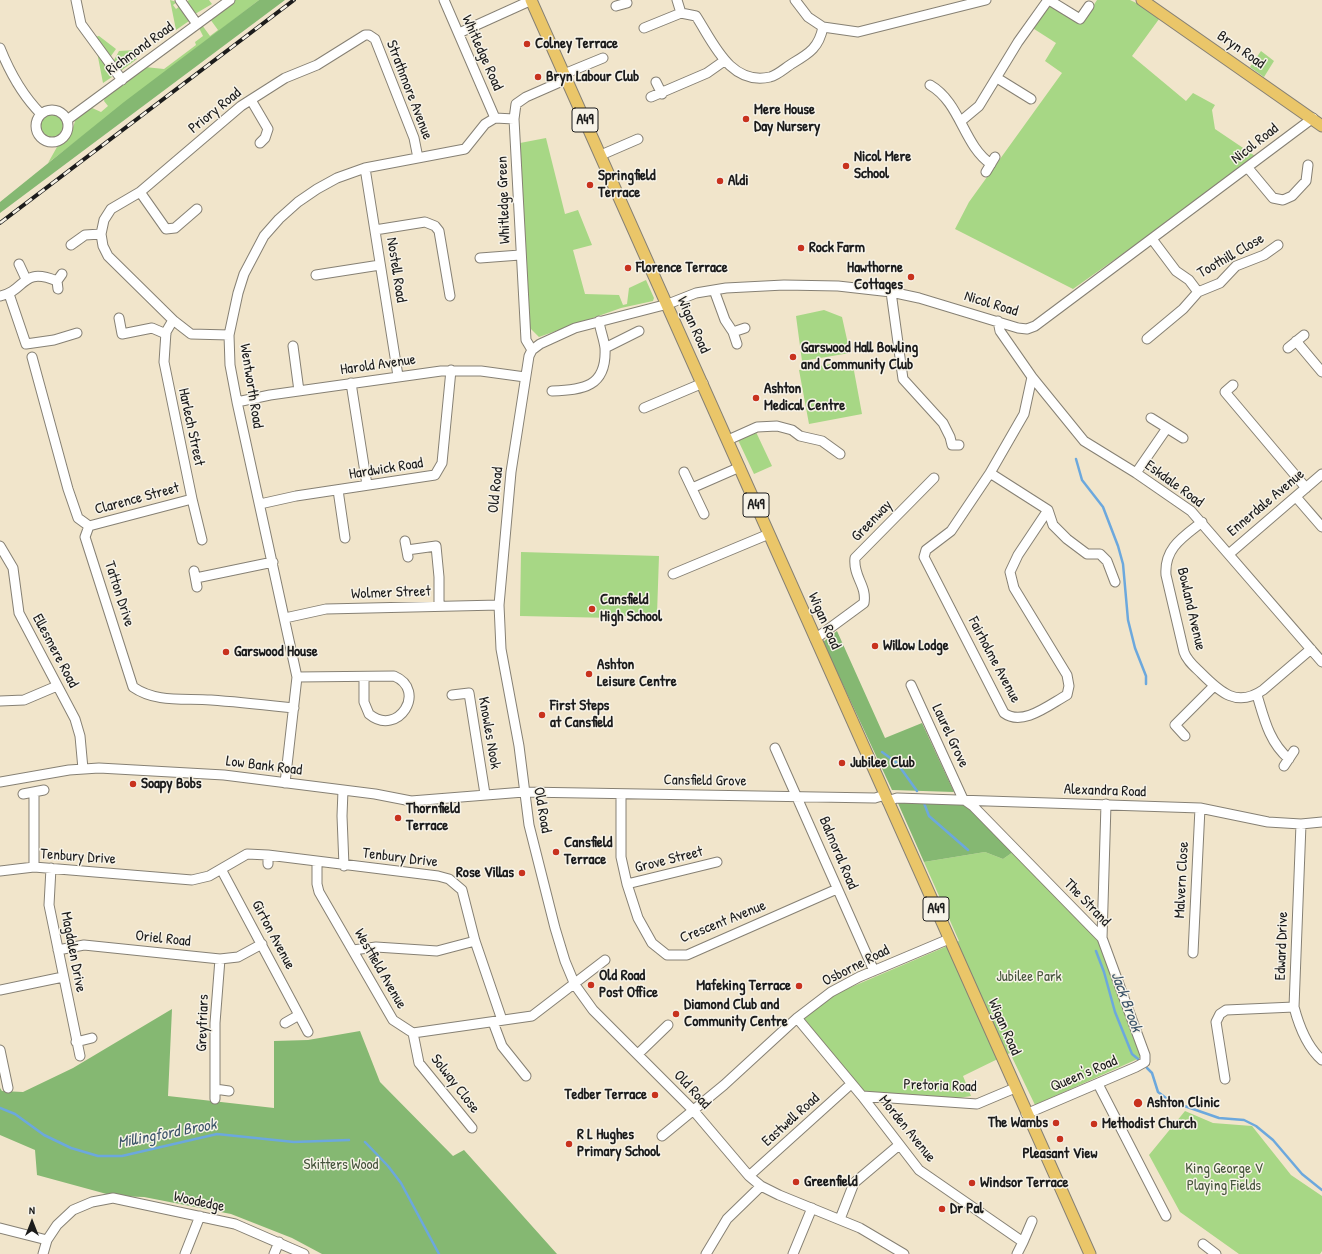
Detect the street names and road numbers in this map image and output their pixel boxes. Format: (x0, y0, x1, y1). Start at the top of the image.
street label: Whitledge Road (457, 13, 507, 93)
street label: Richmond Road (103, 18, 177, 80)
street label: Bryn Road (1213, 27, 1269, 73)
street label: Strathmore Avenue (382, 38, 436, 142)
street label: Priory Road (185, 84, 245, 138)
road number: A49 (572, 108, 598, 132)
street label: Nicol Road (1228, 120, 1282, 168)
street label: Whitledge Green (493, 156, 515, 244)
street label: Toothill Close (1195, 230, 1267, 282)
street label: Nostell Road (382, 236, 410, 304)
street label: Nicol Road (962, 287, 1020, 321)
street label: Wigan Road (673, 294, 713, 356)
street label: Wentworth Road (235, 342, 267, 430)
street label: Harold Avenue (339, 351, 417, 379)
street label: Harlech Street (174, 386, 208, 468)
street label: Hardwick Road (348, 454, 424, 484)
street label: Eskdale Road (1141, 457, 1207, 511)
street label: Old Road (485, 466, 507, 514)
street label: Ennerdale Avenue (1224, 466, 1308, 540)
street label: Clarence Street (93, 479, 181, 519)
road number: A49 (743, 493, 769, 517)
street label: Greenway (848, 496, 896, 546)
street label: Tatton Drive (100, 559, 138, 629)
street label: Bowland Avenue (1173, 566, 1209, 652)
street label: Wolmer Street (351, 583, 431, 603)
street label: Wigan Road (804, 590, 844, 652)
street label: Ellesmere Road (28, 611, 82, 691)
street label: Fairholme Avenue (964, 614, 1024, 706)
street label: Knowles Nook (474, 695, 504, 771)
street label: Laurel Grove (928, 702, 972, 770)
street label: Low Bank Road (225, 752, 303, 780)
street label: Cansfield Grove (663, 771, 747, 791)
street label: Alexandra Road (1064, 781, 1146, 801)
street label: Old Road (529, 786, 555, 834)
street label: Balmoral Road (815, 814, 861, 892)
street label: Malvern Close (1171, 841, 1193, 919)
street label: Grove Street (633, 843, 705, 877)
street label: Tenbury Drive (361, 844, 439, 872)
street label: Tenbury Drive (40, 845, 116, 869)
street label: The Strand (1060, 876, 1114, 930)
street label: Girton Avenue (247, 897, 299, 973)
street label: Crescent Avenue (677, 897, 769, 947)
road number: A49 (923, 897, 949, 921)
street label: Magdalen Drive (56, 910, 90, 994)
street label: Edward Drive (1272, 911, 1292, 981)
street label: Westfield Avenue (350, 926, 410, 1012)
street label: Oriel Road (134, 927, 192, 951)
street label: Osborne Road (819, 941, 893, 991)
street label: Greyfriars (193, 994, 213, 1052)
street label: Wigan Road (984, 996, 1024, 1058)
street label: Solway Close (427, 1051, 483, 1117)
street label: Queen's Road (1048, 1052, 1120, 1096)
street label: Old Road (670, 1067, 714, 1113)
street label: Pretoria Road (903, 1076, 977, 1096)
street label: Eastwell Road (759, 1090, 823, 1150)
street label: Morden Avenue (875, 1092, 939, 1166)
street label: Woodedge (172, 1188, 226, 1216)

